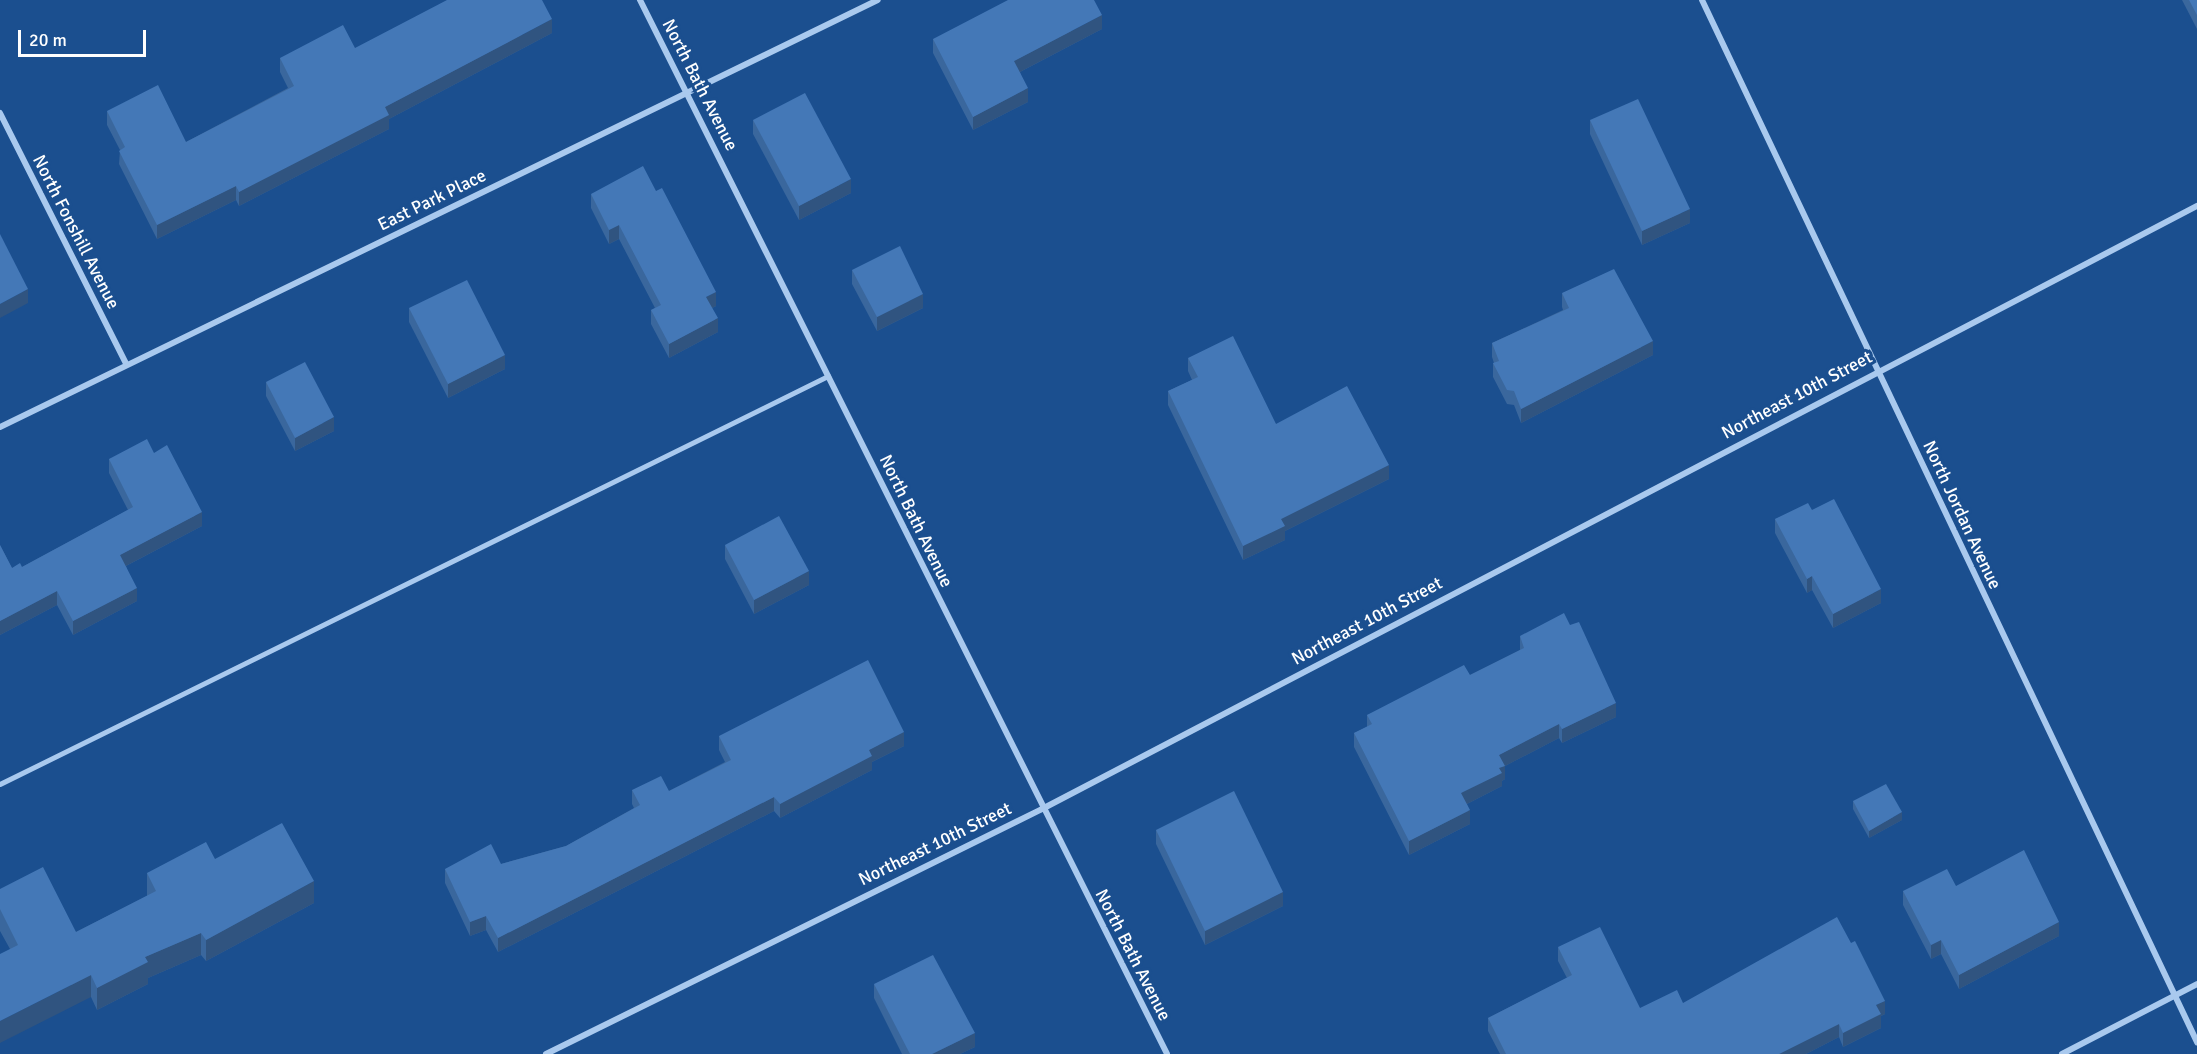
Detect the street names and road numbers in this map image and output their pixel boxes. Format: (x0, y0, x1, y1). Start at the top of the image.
street label: North Bath Avenue (657, 16, 743, 154)
street label: North Fonshill Avenue (28, 151, 124, 313)
street label: East Park Place (374, 164, 490, 236)
street label: Northeast 10th Street (1718, 346, 1876, 444)
street label: North Jordan Avenue (1918, 437, 2006, 593)
street label: North Bath Avenue (875, 451, 957, 591)
street label: Northeast 10th Street (1288, 572, 1446, 670)
street label: Northeast 10th Street (855, 798, 1015, 890)
street label: North Bath Avenue (1090, 886, 1176, 1024)

